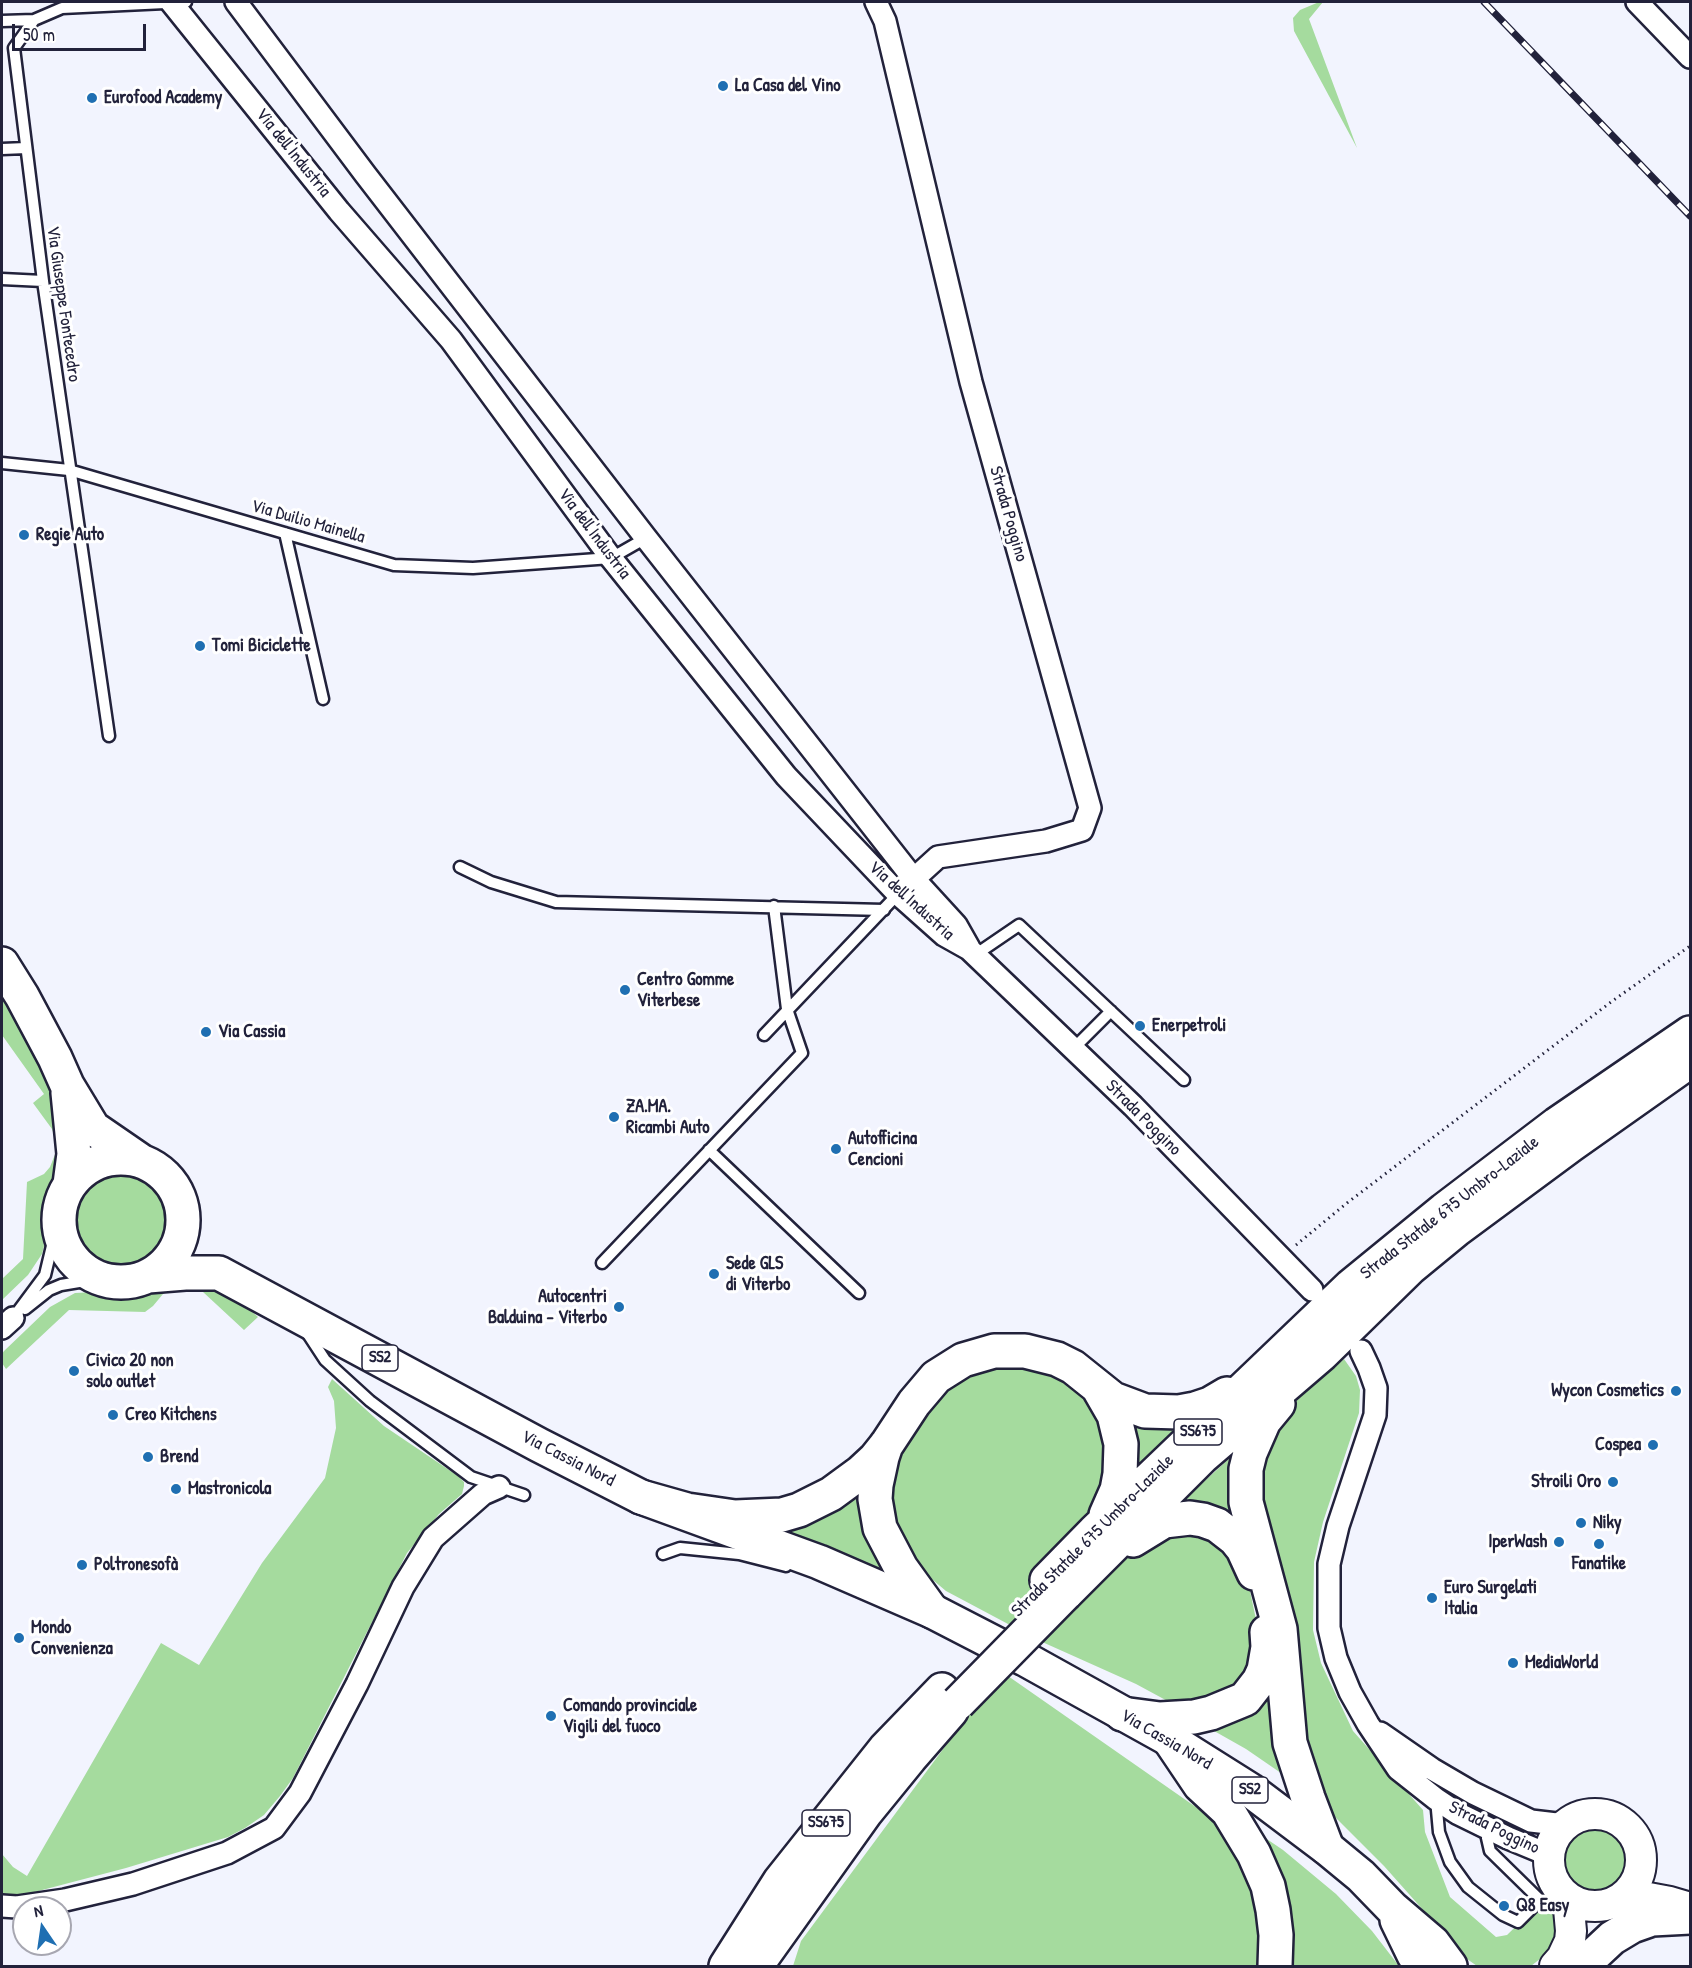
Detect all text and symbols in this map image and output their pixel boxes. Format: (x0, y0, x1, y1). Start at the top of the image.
scale bar (15, 12, 148, 50)
text: 50 m (23, 22, 55, 47)
place label: La Casa del Vino (735, 75, 841, 97)
marker: La Casa del Vino (716, 79, 730, 93)
place label: Eurofood Academy (104, 87, 222, 109)
marker: Eurofood Academy (85, 91, 99, 105)
street label: Via dell'Industria (251, 104, 335, 202)
street label: Via Giuseppe Fontecedro (41, 225, 85, 383)
street label: Strada Poggino (984, 464, 1032, 564)
street label: Via dell'Industria (553, 484, 635, 584)
street label: Via Duilio Mainella (249, 495, 367, 549)
place label: Regie Auto (36, 524, 104, 546)
marker: Regie Auto (17, 528, 31, 542)
place label: Tomi Biciclette (212, 635, 311, 657)
marker: Tomi Biciclette (193, 639, 207, 653)
street label: Via dell'Industria (864, 857, 958, 945)
place label: Centro Gomme Viterbese (637, 969, 734, 1012)
marker: Centro Gomme Viterbese (618, 983, 632, 997)
place label: Enerpetroli (1152, 1015, 1226, 1037)
marker: Enerpetroli (1133, 1019, 1147, 1033)
place label: Via Cassia (218, 1021, 285, 1043)
marker: Via Cassia (199, 1025, 213, 1039)
street label: Strada Poggino (1101, 1076, 1185, 1160)
place label: ZA.MA. Ricambi Auto (626, 1096, 710, 1138)
marker: ZA.MA. Ricambi Auto (607, 1110, 621, 1124)
place label: Autofficina Cencioni (848, 1128, 917, 1170)
street label: Strada Statale 675 Umbro-Laziale (1356, 1132, 1544, 1284)
marker: Autofficina Cencioni (829, 1142, 843, 1156)
place label: Sede GLS di Viterbo (726, 1253, 790, 1296)
marker: Sede GLS di Viterbo (707, 1267, 721, 1281)
place label: Autocentri Balduina - Viterbo (488, 1286, 607, 1328)
marker: Autocentri Balduina - Viterbo (612, 1300, 626, 1314)
road number: SS2 (362, 1345, 398, 1371)
place label: Civico 20 non solo outlet (86, 1350, 174, 1392)
marker: Civico 20 non solo outlet (67, 1364, 81, 1378)
place label: Wycon Cosmetics (1551, 1380, 1664, 1402)
marker: Wycon Cosmetics (1669, 1384, 1683, 1398)
place label: Creo Kitchens (125, 1404, 217, 1426)
marker: Creo Kitchens (106, 1408, 120, 1422)
road number: SS675 (1174, 1419, 1222, 1445)
street label: Via Cassia Nord (518, 1426, 618, 1492)
place label: Cospea (1595, 1434, 1641, 1456)
marker: Cospea (1646, 1438, 1660, 1452)
place label: Brend (160, 1446, 198, 1468)
marker: Brend (141, 1450, 155, 1464)
street label: Strada Statale 675 Umbro-Laziale (1007, 1450, 1179, 1622)
place label: Stroili Oro (1531, 1471, 1601, 1493)
marker: Stroili Oro (1606, 1475, 1620, 1489)
place label: Mastronicola (188, 1478, 271, 1500)
marker: Mastronicola (169, 1482, 183, 1496)
place label: Niky (1593, 1512, 1622, 1534)
marker: Niky (1574, 1516, 1588, 1530)
place label: IperWash (1488, 1531, 1547, 1553)
marker: IperWash (1552, 1535, 1566, 1549)
marker: Fanatike (1592, 1537, 1606, 1551)
place label: Fanatike (1572, 1553, 1626, 1575)
place label: Poltronesofà (94, 1554, 178, 1576)
marker: Poltronesofà (75, 1558, 89, 1572)
place label: Euro Surgelati Italia (1444, 1577, 1537, 1620)
marker: Euro Surgelati Italia (1425, 1591, 1439, 1605)
place label: Mondo Convenienza (31, 1617, 113, 1660)
marker: Mondo Convenienza (12, 1631, 26, 1645)
place label: MediaWorld (1525, 1652, 1598, 1674)
marker: MediaWorld (1506, 1656, 1520, 1670)
place label: Comando provinciale Vigili del fuoco (563, 1695, 697, 1738)
street label: Via Cassia Nord (1116, 1705, 1216, 1775)
marker: Comando provinciale Vigili del fuoco (544, 1709, 558, 1723)
road number: SS2 (1232, 1777, 1268, 1803)
street label: Strada Poggino (1445, 1797, 1543, 1859)
road number: SS675 (802, 1810, 850, 1836)
place label: Q8 Easy (1516, 1895, 1569, 1917)
north arrow (12, 1896, 72, 1956)
text: N (32, 1899, 45, 1922)
marker: Q8 Easy (1497, 1899, 1511, 1913)

